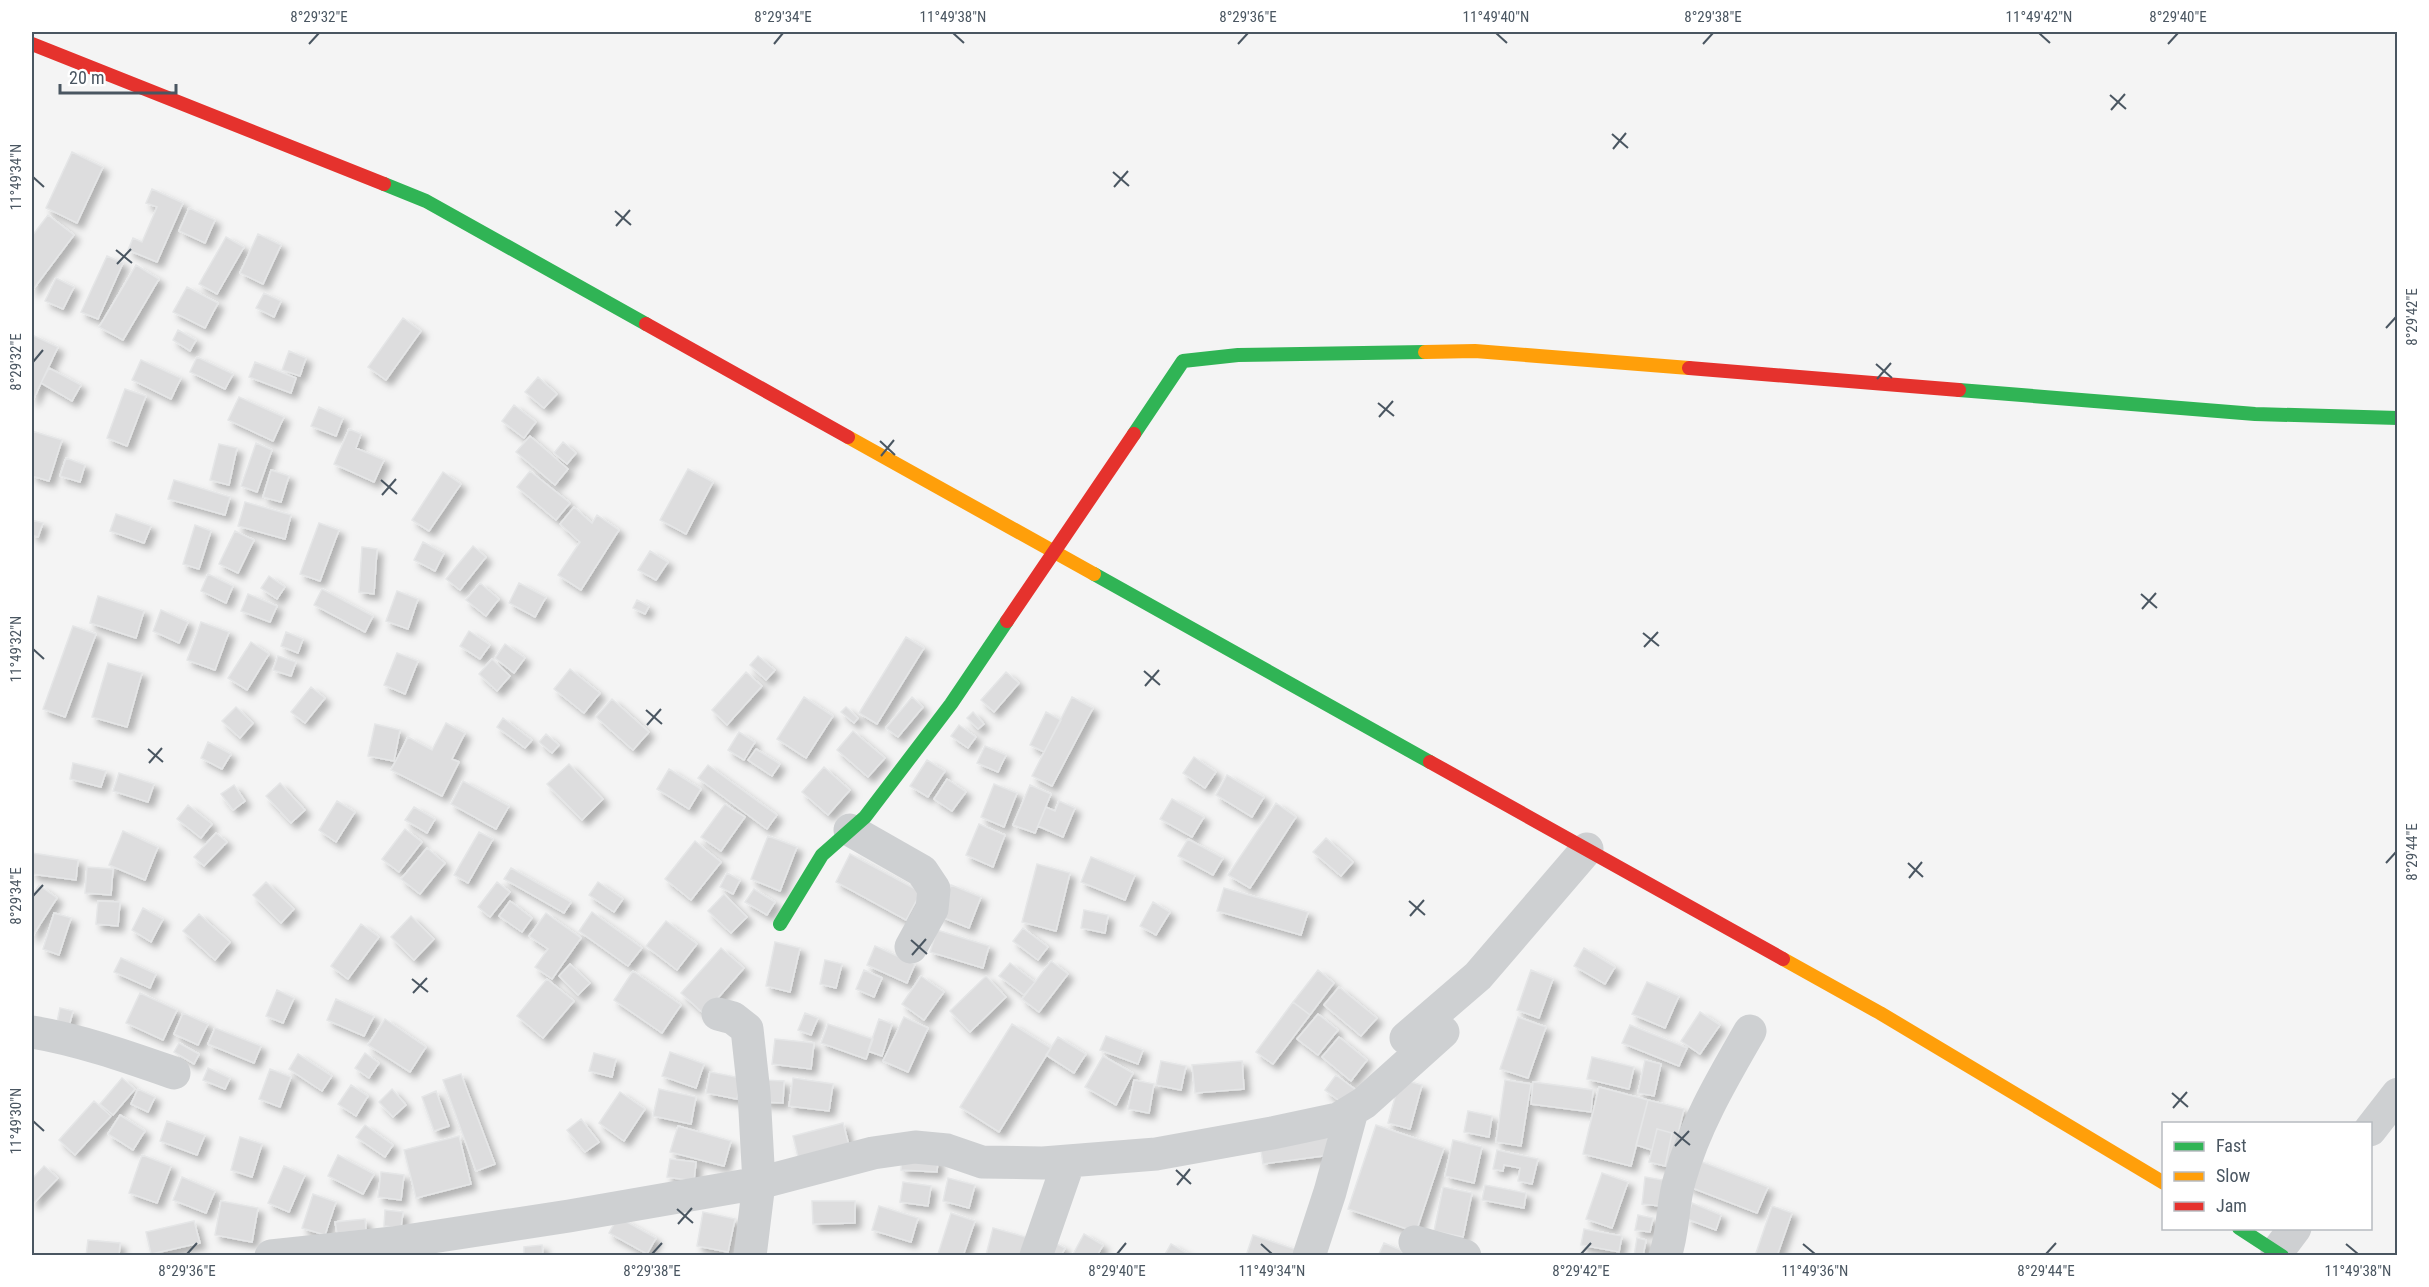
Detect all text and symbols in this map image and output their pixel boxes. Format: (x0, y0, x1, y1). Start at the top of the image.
text: 8°29'32"E (290, 8, 348, 26)
text: 8°29'34"E (754, 8, 812, 26)
text: 11°49'38"N (920, 8, 986, 26)
text: 8°29'36"E (1219, 8, 1277, 26)
text: 11°49'40"N (1463, 8, 1529, 26)
text: 8°29'38"E (1684, 8, 1742, 26)
text: 11°49'42"N (2006, 8, 2072, 26)
text: 8°29'40"E (2149, 8, 2207, 26)
scale bar (60, 57, 176, 95)
text: 20 m (69, 67, 104, 88)
text: 11°49'34"N (7, 144, 25, 210)
text: 8°29'42"E (2403, 288, 2421, 346)
text: 8°29'32"E (7, 333, 25, 391)
text: 11°49'32"N (7, 616, 25, 682)
text: 8°29'44"E (2403, 823, 2421, 881)
text: 8°29'34"E (7, 867, 25, 925)
text: 11°49'30"N (7, 1088, 25, 1154)
legend (2162, 1122, 2372, 1230)
text: Fast (2216, 1135, 2247, 1156)
text: Slow (2216, 1165, 2251, 1186)
text: Jam (2216, 1195, 2247, 1216)
text: 8°29'36"E (158, 1262, 216, 1280)
text: 8°29'38"E (623, 1262, 681, 1280)
text: 8°29'40"E (1088, 1262, 1146, 1280)
text: 11°49'34"N (1239, 1262, 1305, 1280)
text: 8°29'42"E (1552, 1262, 1610, 1280)
text: 11°49'36"N (1782, 1262, 1848, 1280)
text: 8°29'44"E (2017, 1262, 2075, 1280)
text: 11°49'38"N (2325, 1262, 2391, 1280)

